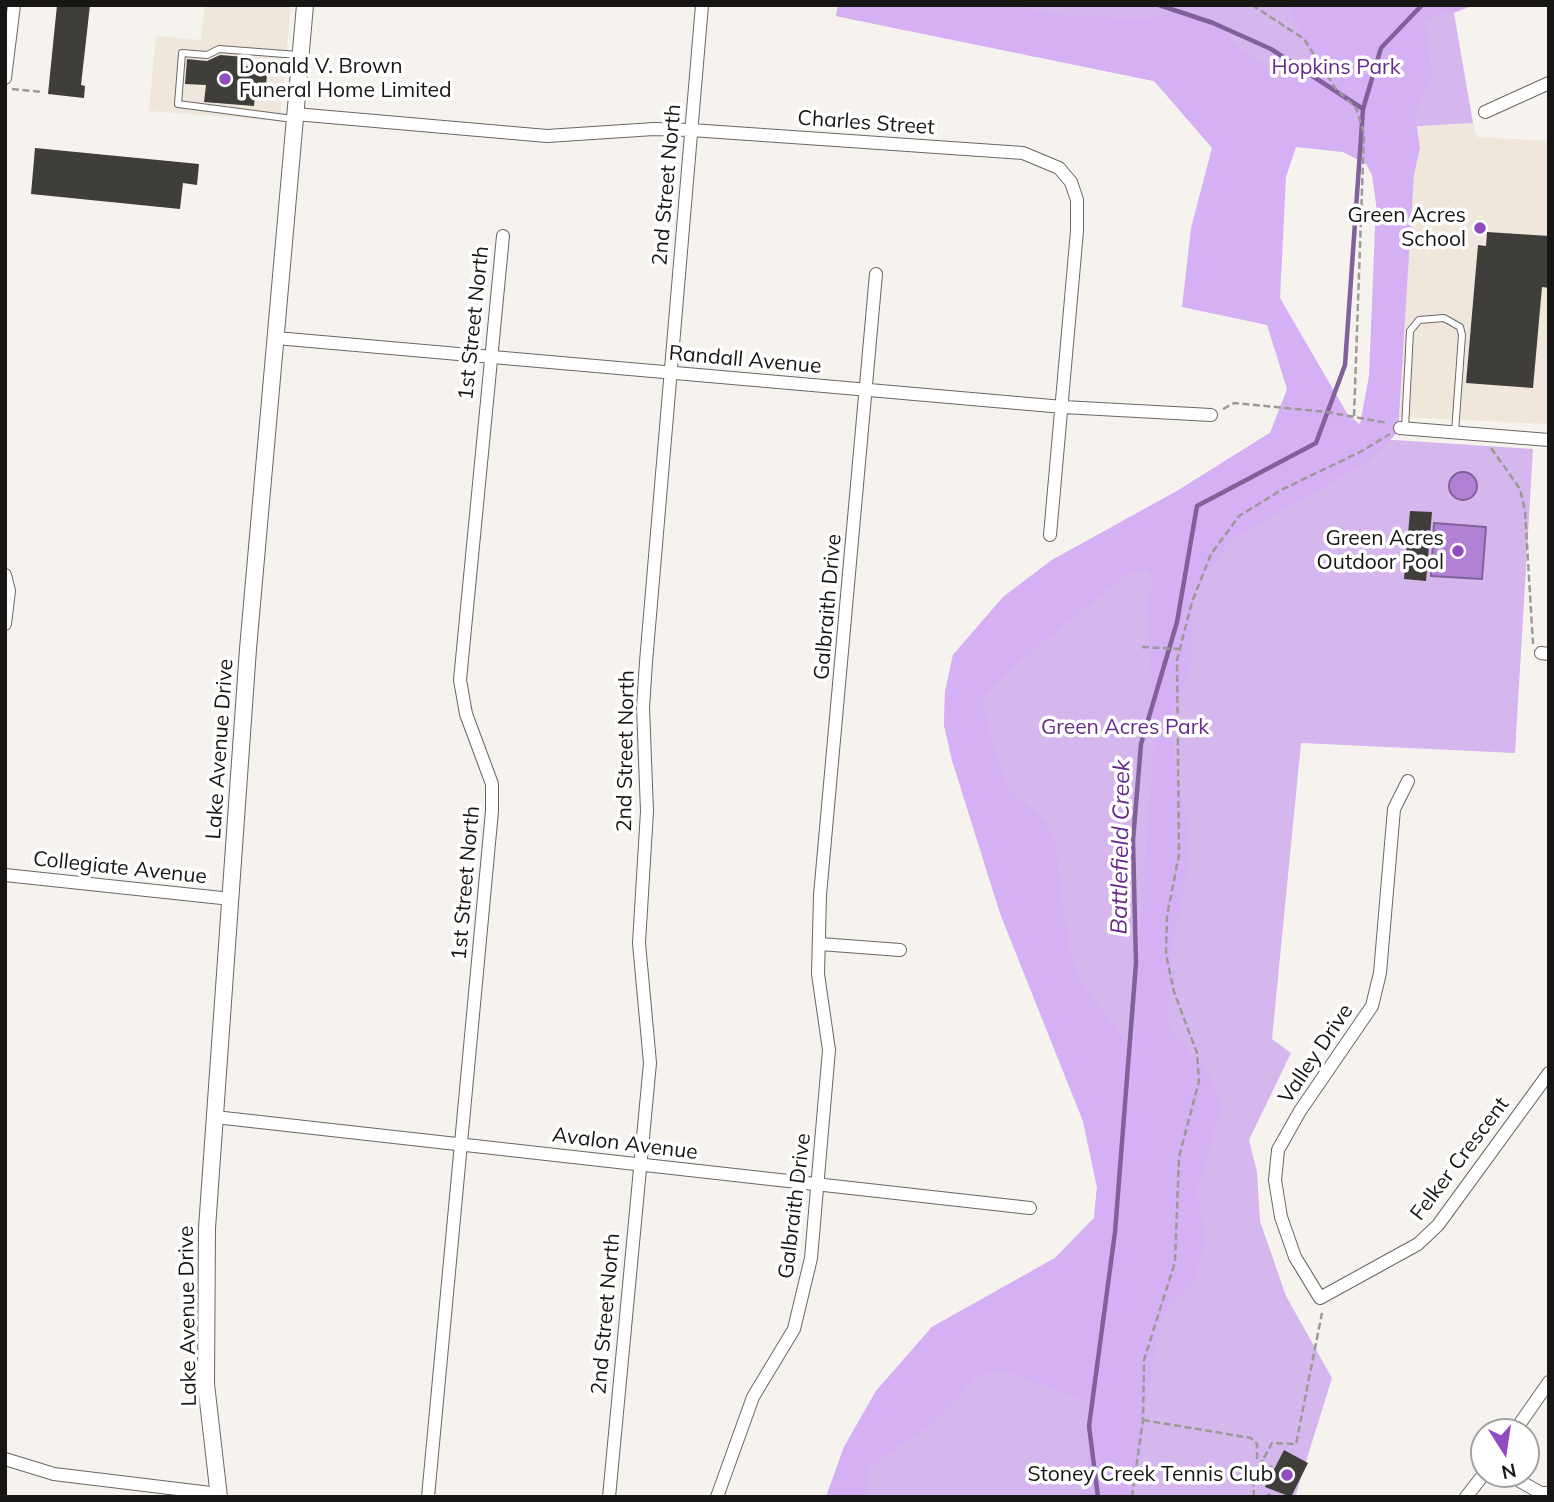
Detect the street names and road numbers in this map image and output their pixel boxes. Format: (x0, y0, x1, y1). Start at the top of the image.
street label: 2nd Street North (647, 103, 687, 267)
street label: Charles Street (797, 106, 935, 140)
street label: 1st Street North (453, 245, 495, 401)
street label: Randall Avenue (668, 341, 822, 379)
street label: Galbraith Drive (809, 533, 847, 681)
street label: Lake Avenue Drive (201, 658, 239, 840)
street label: 2nd Street North (612, 670, 640, 832)
street label: 1st Street North (447, 805, 485, 961)
street label: Collegiate Avenue (32, 846, 208, 890)
street label: Valley Drive (1273, 999, 1359, 1109)
street label: Felker Crescent (1405, 1092, 1515, 1226)
street label: Avalon Avenue (551, 1123, 699, 1165)
street label: Galbraith Drive (774, 1132, 816, 1280)
street label: Lake Avenue Drive (174, 1225, 202, 1407)
street label: 2nd Street North (586, 1232, 626, 1396)

